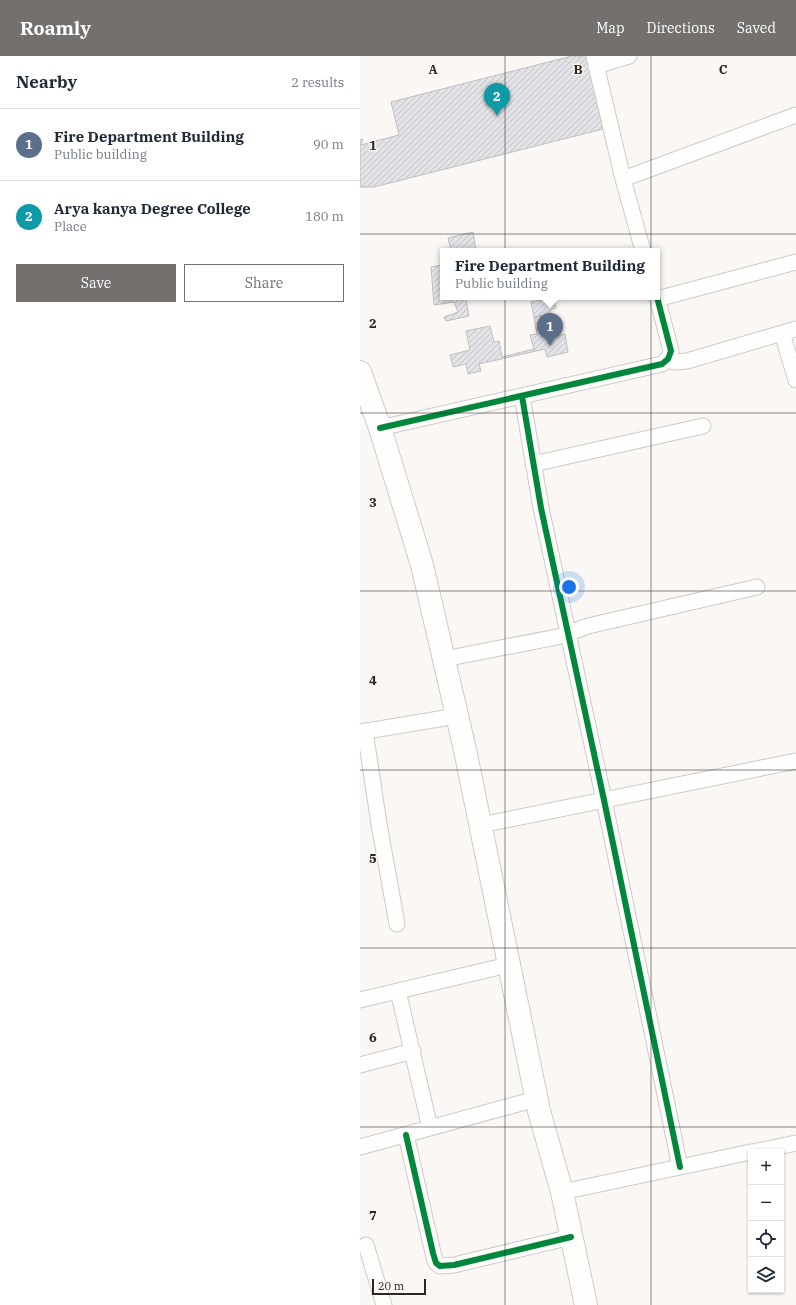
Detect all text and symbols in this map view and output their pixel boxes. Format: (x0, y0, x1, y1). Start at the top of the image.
text: Roamly (20, 16, 91, 40)
text: Map (596, 19, 625, 37)
text: Directions (647, 19, 715, 37)
text: Saved (737, 19, 776, 37)
text: A (428, 61, 438, 78)
text: B (573, 61, 583, 78)
text: C (719, 61, 728, 78)
text: Nearby (16, 71, 77, 93)
text: 2 results (291, 74, 344, 91)
pin: 2 (484, 83, 510, 116)
text: Fire Department Building (54, 127, 244, 146)
text: 1 (25, 136, 33, 153)
text: 90 m (313, 136, 344, 153)
text: 1 (369, 137, 377, 154)
text: Public building (54, 146, 147, 163)
text: Arya kanya Degree College (54, 199, 251, 218)
text: 2 (25, 208, 33, 225)
text: 180 m (305, 208, 344, 225)
text: Place (54, 218, 87, 235)
popup (440, 248, 660, 300)
text: Fire Department Building (455, 256, 645, 275)
button: Save (16, 264, 176, 302)
button: Share (184, 264, 344, 302)
text: Public building (455, 275, 548, 292)
pin: 1 (537, 313, 563, 346)
text: 2 (369, 315, 377, 332)
text: 3 (369, 494, 377, 511)
your location (559, 577, 579, 597)
text: 4 (369, 672, 377, 689)
text: 5 (369, 850, 377, 867)
text: 6 (369, 1029, 377, 1046)
map controls (748, 1149, 784, 1293)
button: + (748, 1149, 784, 1185)
button: − (748, 1185, 784, 1221)
text: 7 (369, 1207, 377, 1224)
button: locate (748, 1221, 784, 1257)
button: layers (748, 1257, 784, 1293)
scale bar (372, 1277, 426, 1296)
text: 20 m (378, 1279, 404, 1293)

